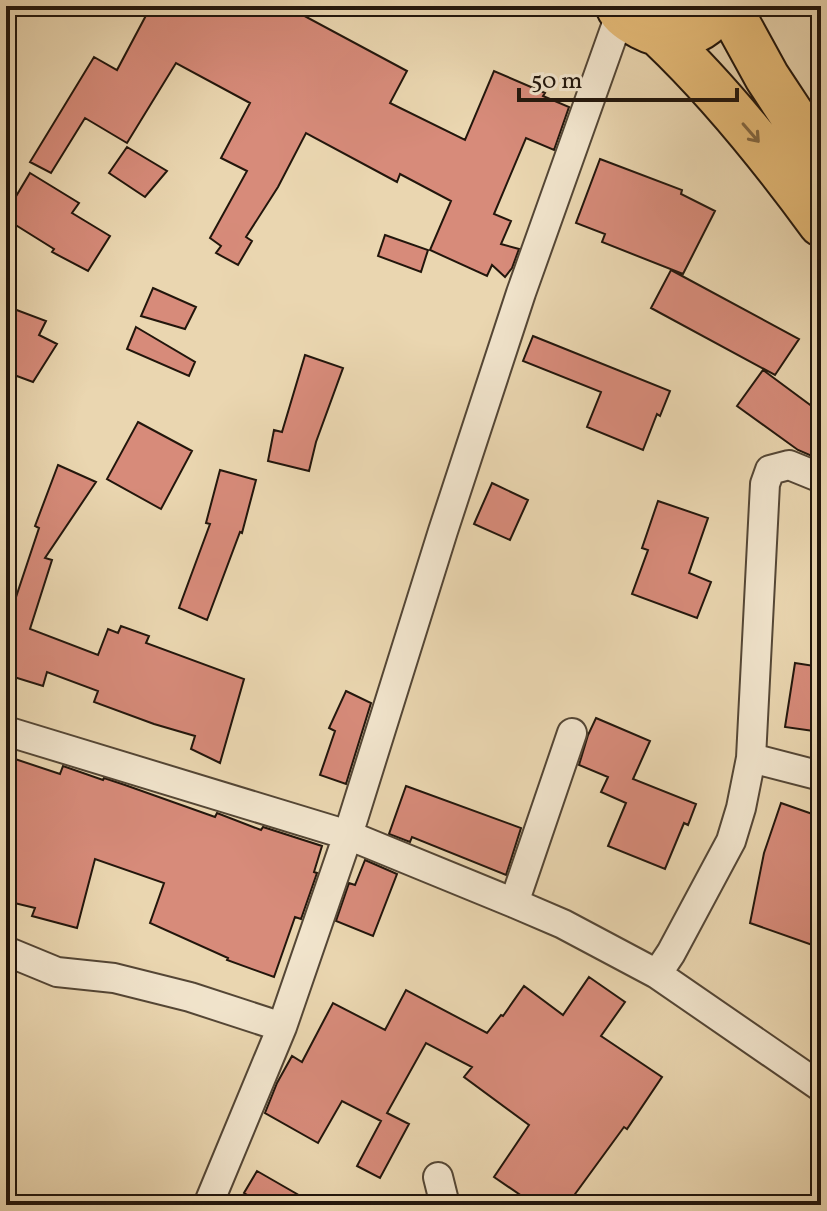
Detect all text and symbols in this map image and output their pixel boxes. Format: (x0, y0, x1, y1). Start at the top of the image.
scale bar (519, 52, 737, 102)
text: 50 m (531, 65, 583, 99)
one-way arrow (742, 123, 760, 143)

